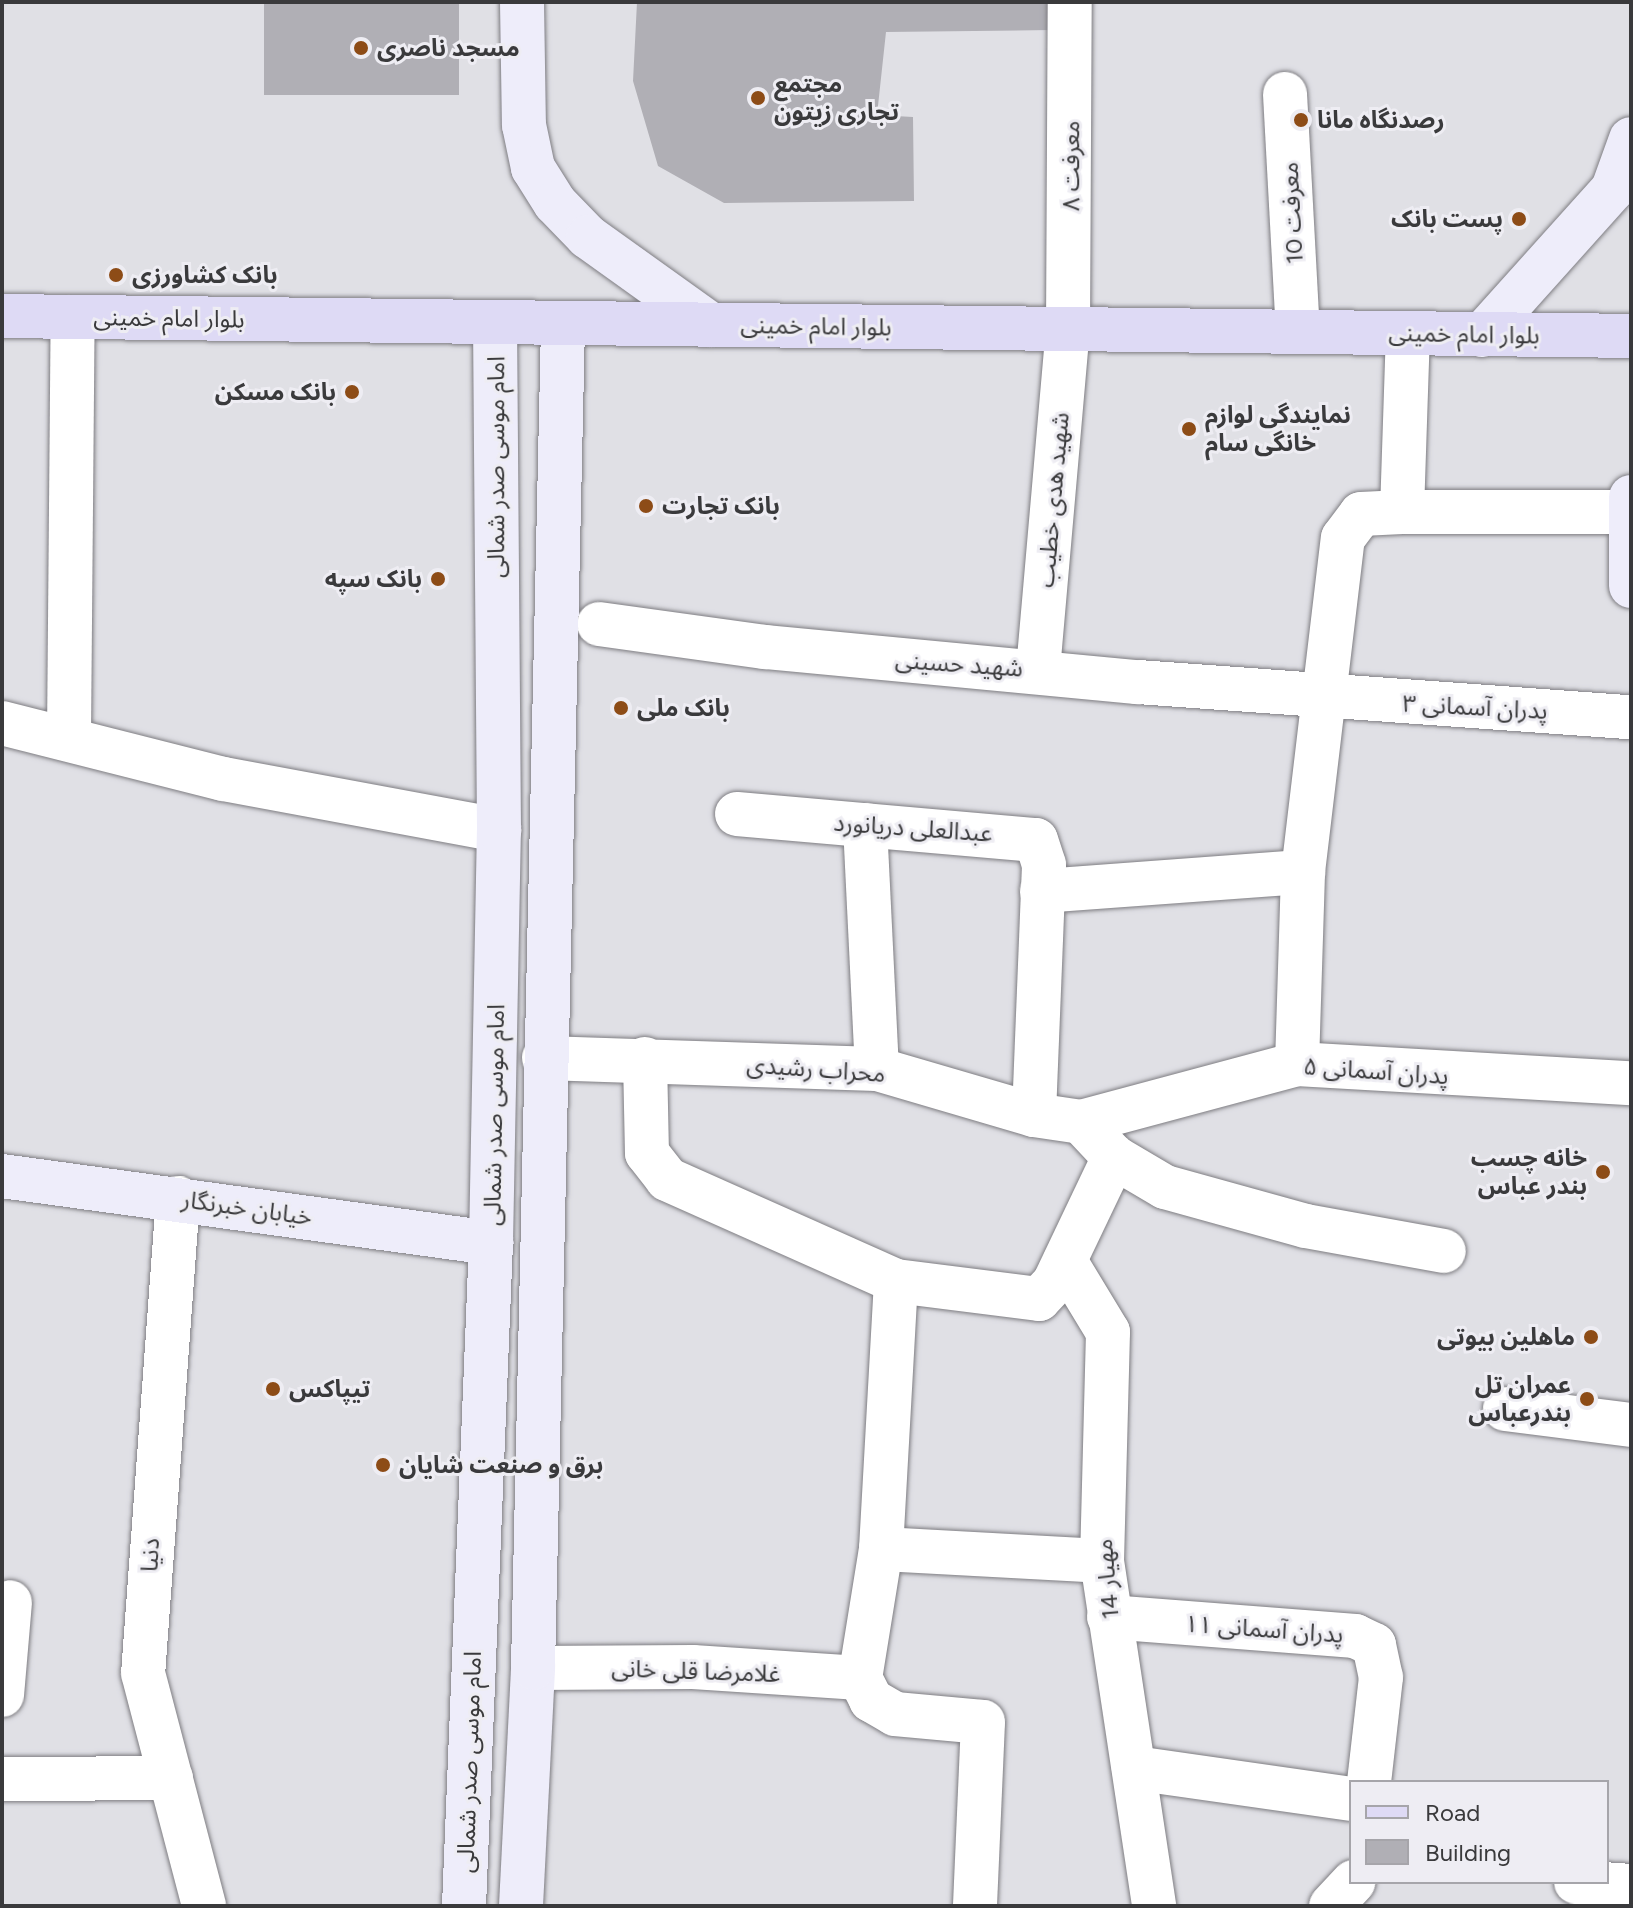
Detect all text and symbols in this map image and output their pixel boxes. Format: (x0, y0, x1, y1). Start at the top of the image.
place label: مسجد ناصری (377, 34, 520, 62)
marker: مسجد ناصری (352, 39, 370, 57)
place label: مجتمع تجاری زیتون (774, 70, 899, 126)
marker: مجتمع تجاری زیتون (749, 89, 767, 107)
place label: رصدنگاه مانا (1317, 106, 1444, 134)
marker: رصدنگاه مانا (1292, 111, 1310, 129)
street label: معرفت ۸ (1057, 121, 1085, 211)
street label: معرفت 10 (1275, 161, 1309, 265)
place label: پست بانک (1391, 205, 1503, 233)
marker: پست بانک (1510, 210, 1528, 228)
place label: بانک کشاورزی (132, 261, 278, 289)
marker: بانک کشاورزی (107, 266, 125, 284)
street label: بلوار امام خمینی (93, 302, 245, 334)
street label: بلوار امام خمینی (740, 310, 892, 342)
street label: بلوار امام خمینی (1388, 318, 1540, 350)
street label: امام موسی صدر شمالی (482, 356, 510, 578)
place label: بانک مسکن (215, 378, 336, 406)
marker: بانک مسکن (343, 383, 361, 401)
place label: نمایندگی لوازم خانگی سام (1205, 401, 1351, 457)
street label: شهید هدی خطیب (1031, 411, 1075, 589)
marker: نمایندگی لوازم خانگی سام (1180, 420, 1198, 438)
place label: بانک تجارت (662, 492, 780, 520)
marker: بانک تجارت (637, 497, 655, 515)
place label: بانک سپه (325, 565, 422, 593)
marker: بانک سپه (429, 570, 447, 588)
street label: شهید حسینی (894, 645, 1024, 683)
street label: پدران آسمانی ۳ (1402, 689, 1548, 725)
place label: بانک ملی (637, 694, 730, 722)
marker: بانک ملی (612, 699, 630, 717)
street label: عبدالعلی دریانورد (833, 808, 993, 848)
street label: امام موسی صدر شمالی (478, 1004, 510, 1226)
street label: محراب رشیدی (746, 1050, 886, 1088)
street label: پدران آسمانی ۵ (1303, 1052, 1449, 1090)
place label: خانه چسب بندر عباس (1471, 1144, 1587, 1200)
marker: خانه چسب بندر عباس (1594, 1163, 1612, 1181)
street label: خیابان خبرنگار (180, 1185, 314, 1231)
place label: ماهلین بیوتی (1437, 1323, 1575, 1351)
marker: ماهلین بیوتی (1582, 1328, 1600, 1346)
place label: عمران تل بندرعباس (1468, 1371, 1571, 1427)
place label: تیپاکس (289, 1375, 370, 1403)
marker: تیپاکس (264, 1380, 282, 1398)
marker: عمران تل بندرعباس (1578, 1390, 1596, 1408)
place label: برق و صنعت شایان (399, 1451, 603, 1479)
marker: برق و صنعت شایان (374, 1456, 392, 1474)
street label: دنیا (135, 1537, 165, 1573)
street label: مهیار 14 (1089, 1538, 1125, 1620)
street label: پدران آسمانی ۱۱ (1184, 1609, 1344, 1649)
street label: امام موسی صدر شمالی (451, 1651, 487, 1873)
street label: غلامرضا قلی خانی (611, 1654, 781, 1688)
legend (1349, 1780, 1609, 1884)
text: Road (1425, 1798, 1480, 1827)
text: Building (1425, 1838, 1511, 1867)

